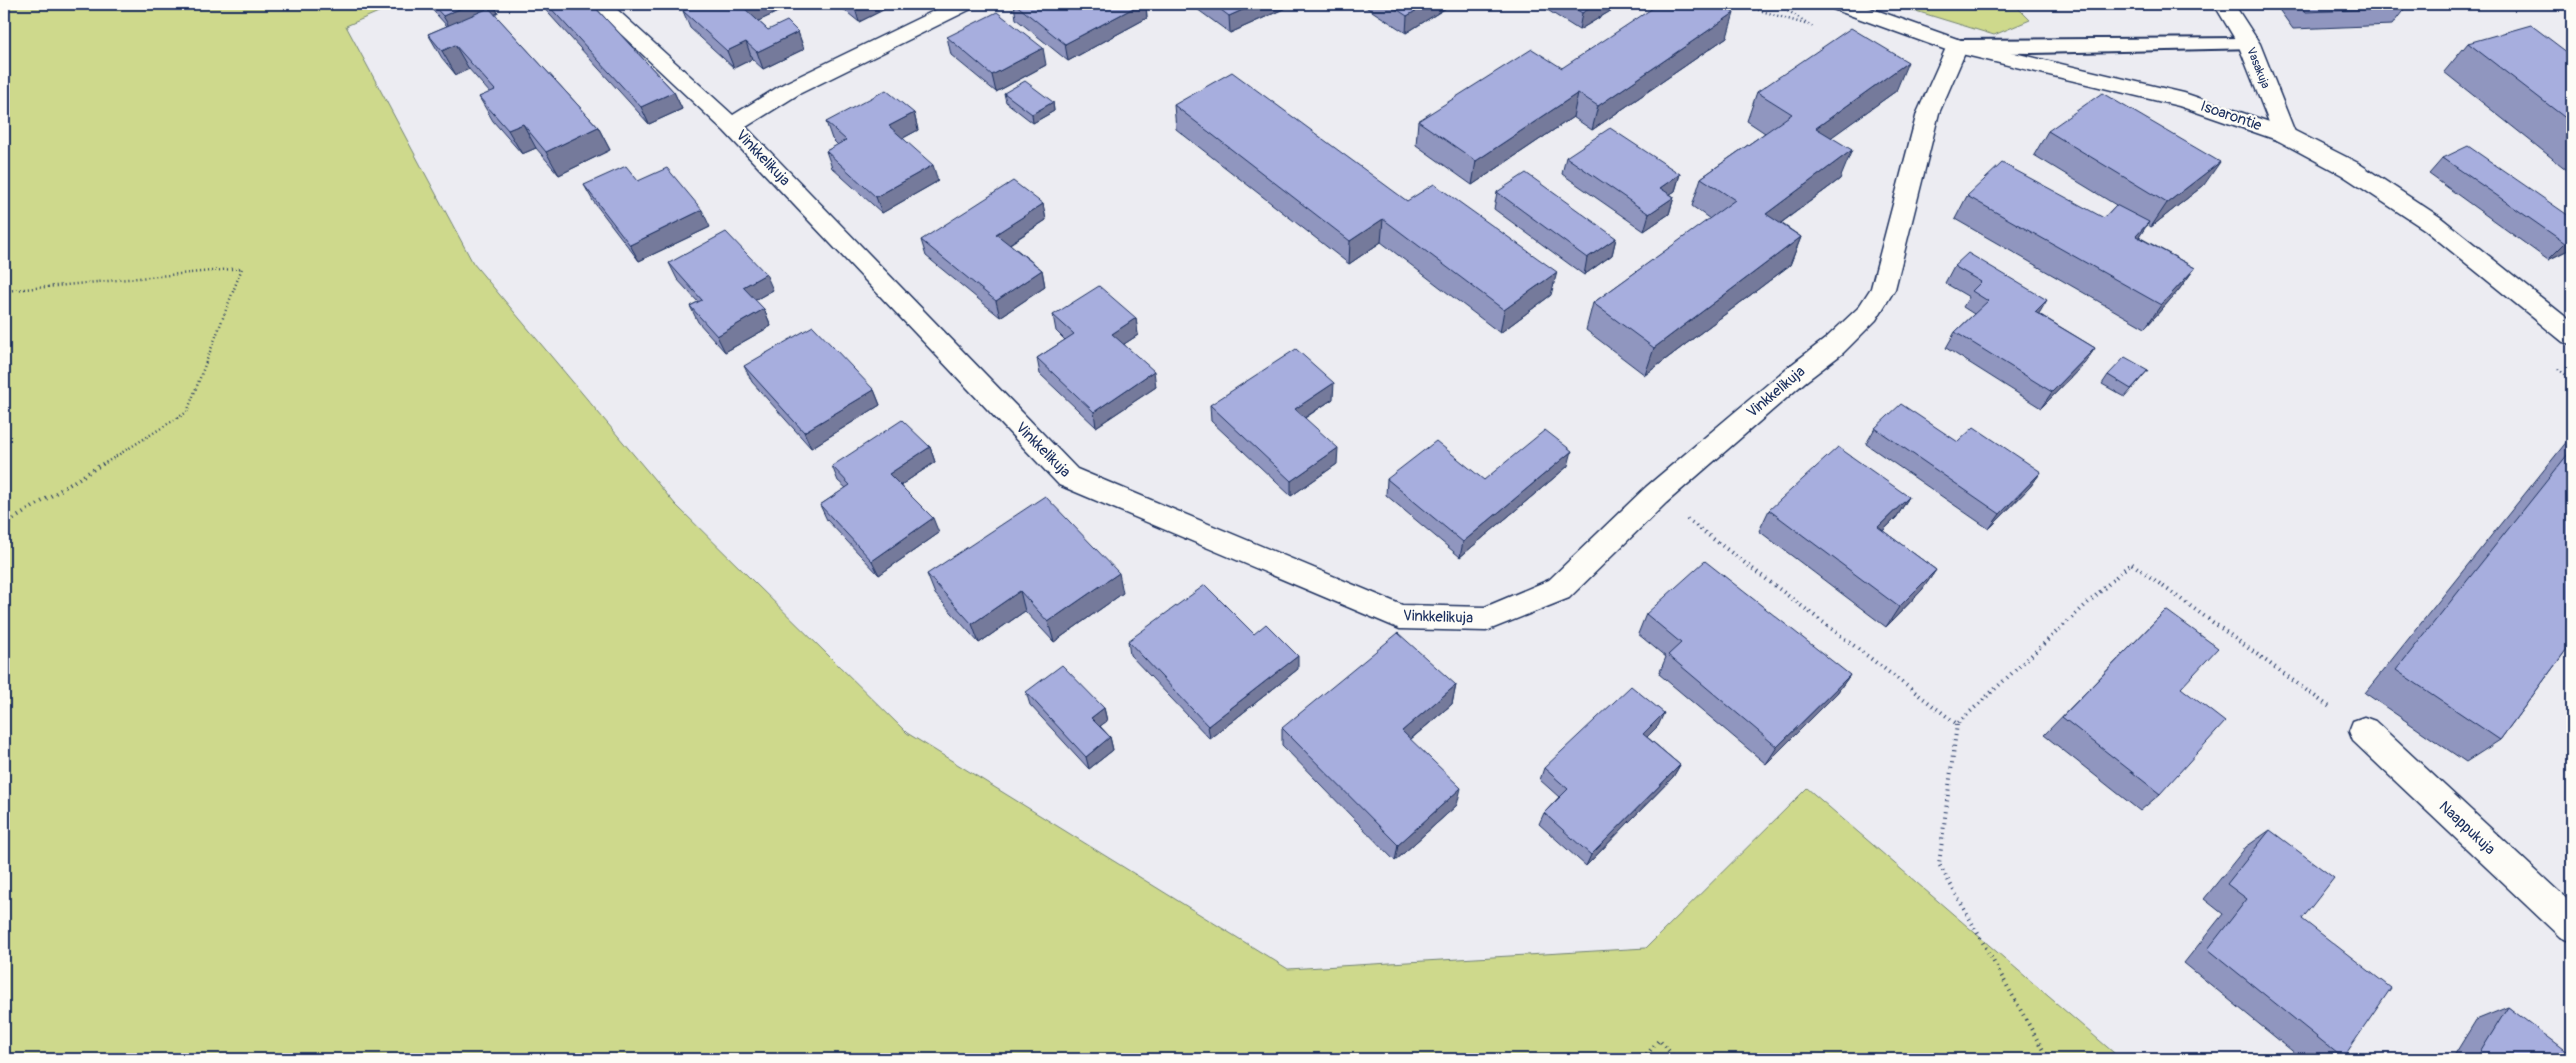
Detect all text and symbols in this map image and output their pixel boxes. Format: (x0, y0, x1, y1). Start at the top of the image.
street label: Vasakuja (2243, 45, 2273, 91)
street label: Isoarontie (2198, 97, 2265, 135)
street label: Vinkkelikuja (732, 126, 794, 190)
street label: Vinkkelikuja (1743, 362, 1809, 422)
street label: Vinkkelikuja (1011, 418, 1075, 482)
street label: Vinkkelikuja (1403, 606, 1474, 628)
street label: Naappukuja (2435, 797, 2499, 859)

